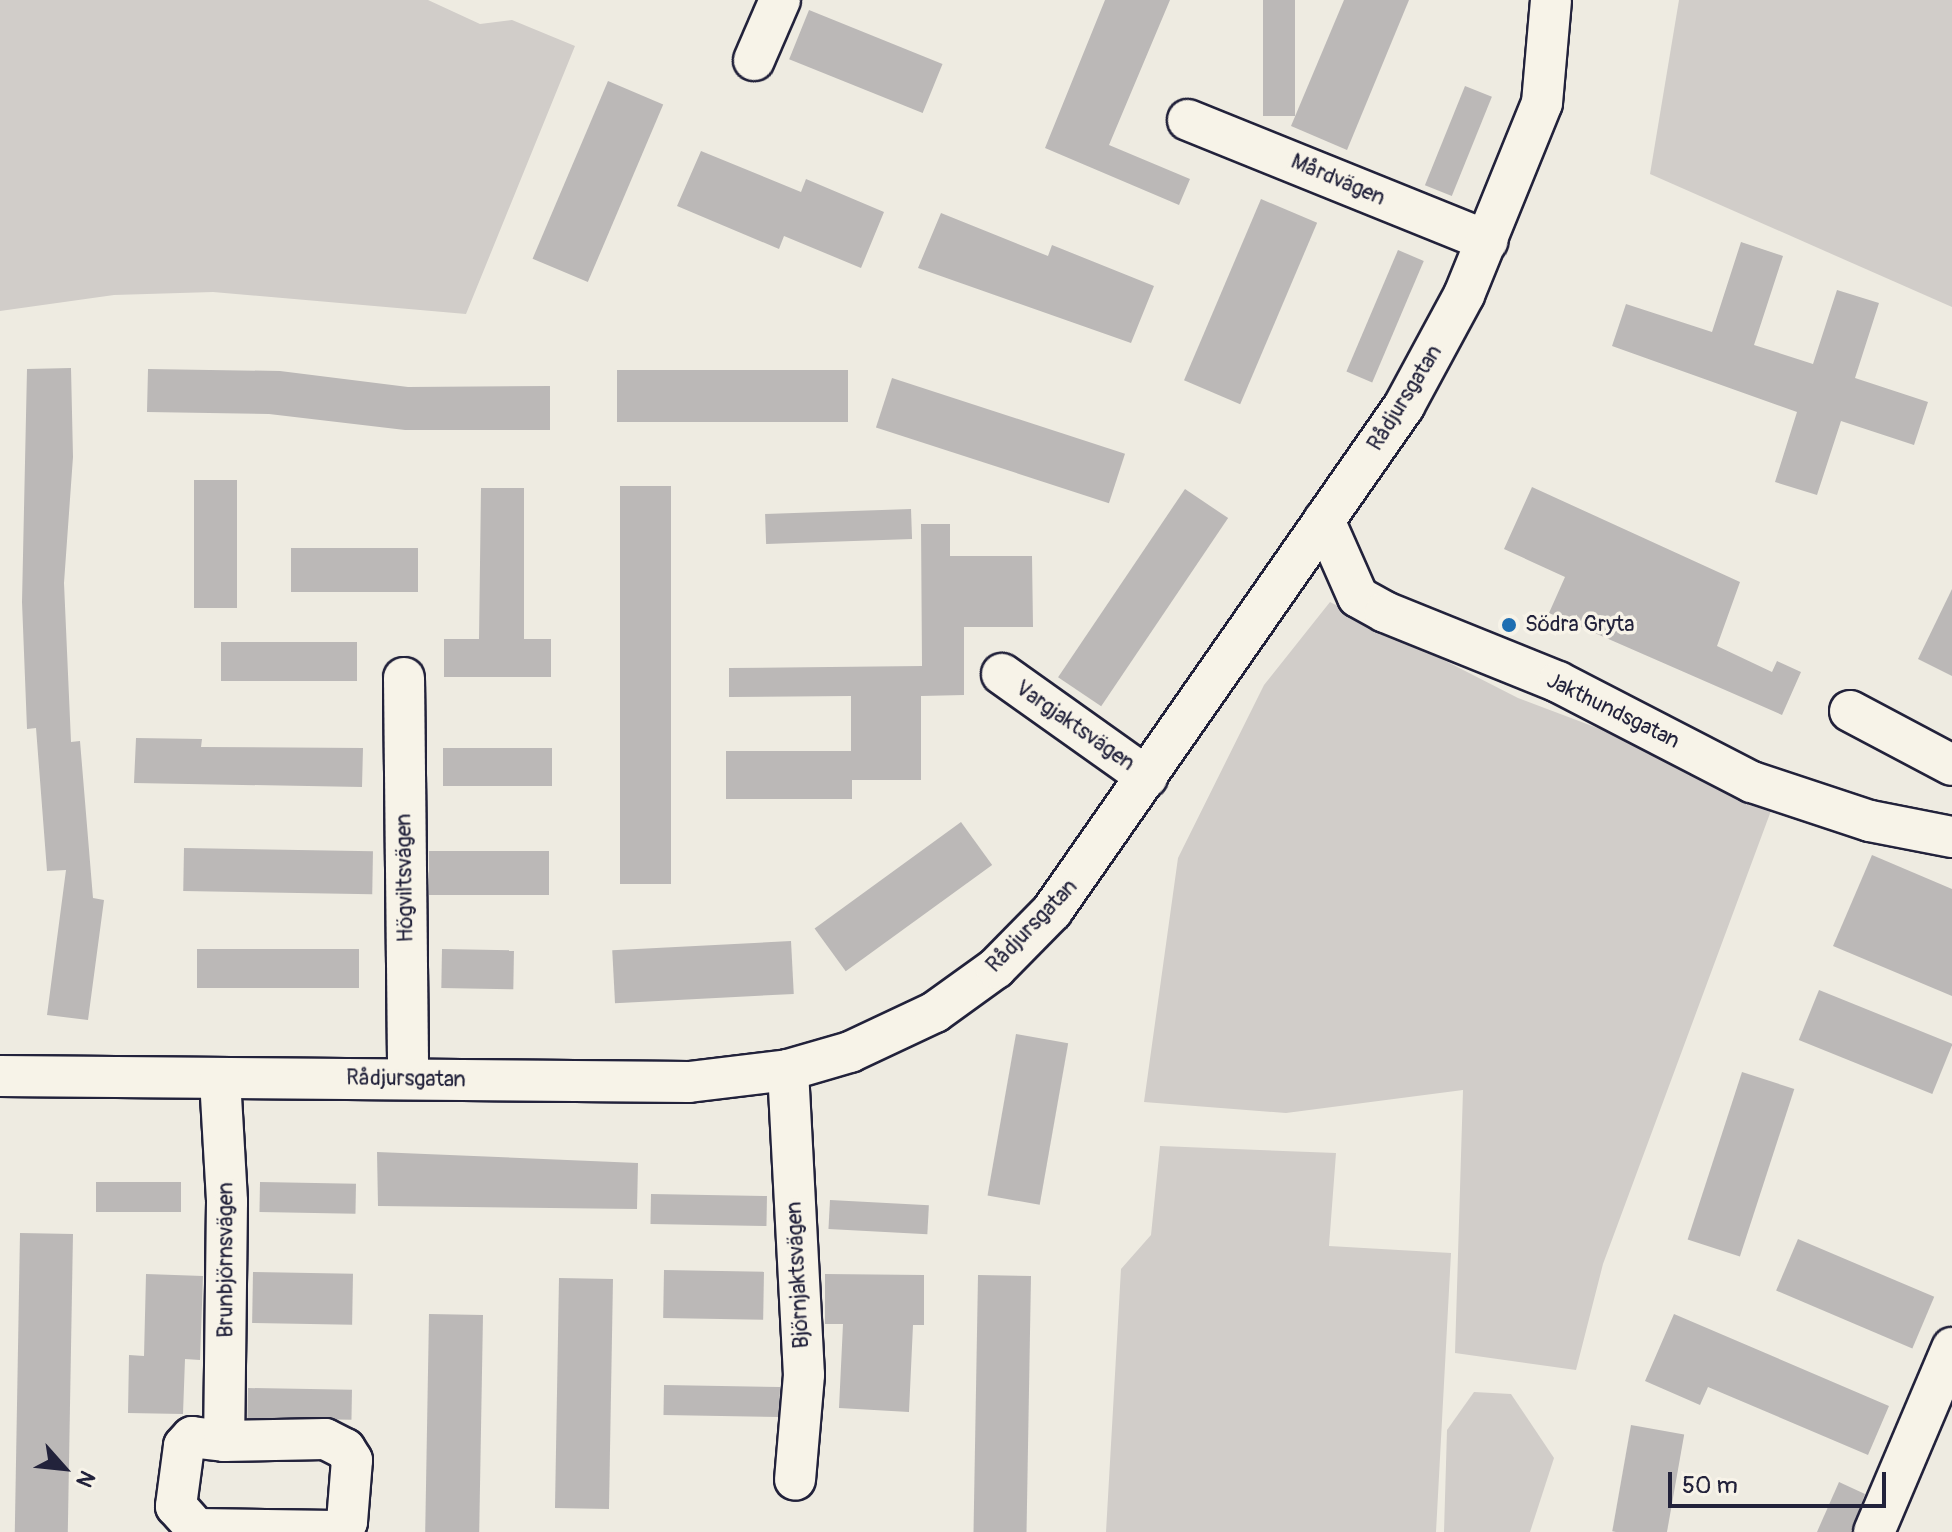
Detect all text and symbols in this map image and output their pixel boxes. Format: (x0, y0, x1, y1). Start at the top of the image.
street label: Mårdvägen (1287, 148, 1389, 212)
street label: Rådjursgatan (1362, 340, 1448, 456)
place label: Södra Gryta (1525, 612, 1634, 638)
marker: Södra Gryta (1500, 616, 1518, 634)
street label: Jakthundsgatan (1542, 667, 1684, 755)
street label: Vargjaktsvägen (1010, 675, 1140, 777)
street label: Högviltsvägen (391, 813, 419, 943)
street label: Rådjursgatan (981, 874, 1083, 978)
street label: Rådjursgatan (346, 1065, 466, 1093)
street label: Brunbjörnsvägen (213, 1182, 239, 1338)
street label: Björnjaktsvägen (781, 1201, 815, 1349)
north arrow (24, 1428, 104, 1508)
scale bar (1672, 1456, 1890, 1506)
text: N (70, 1466, 101, 1492)
text: 50 m (1682, 1471, 1738, 1500)

